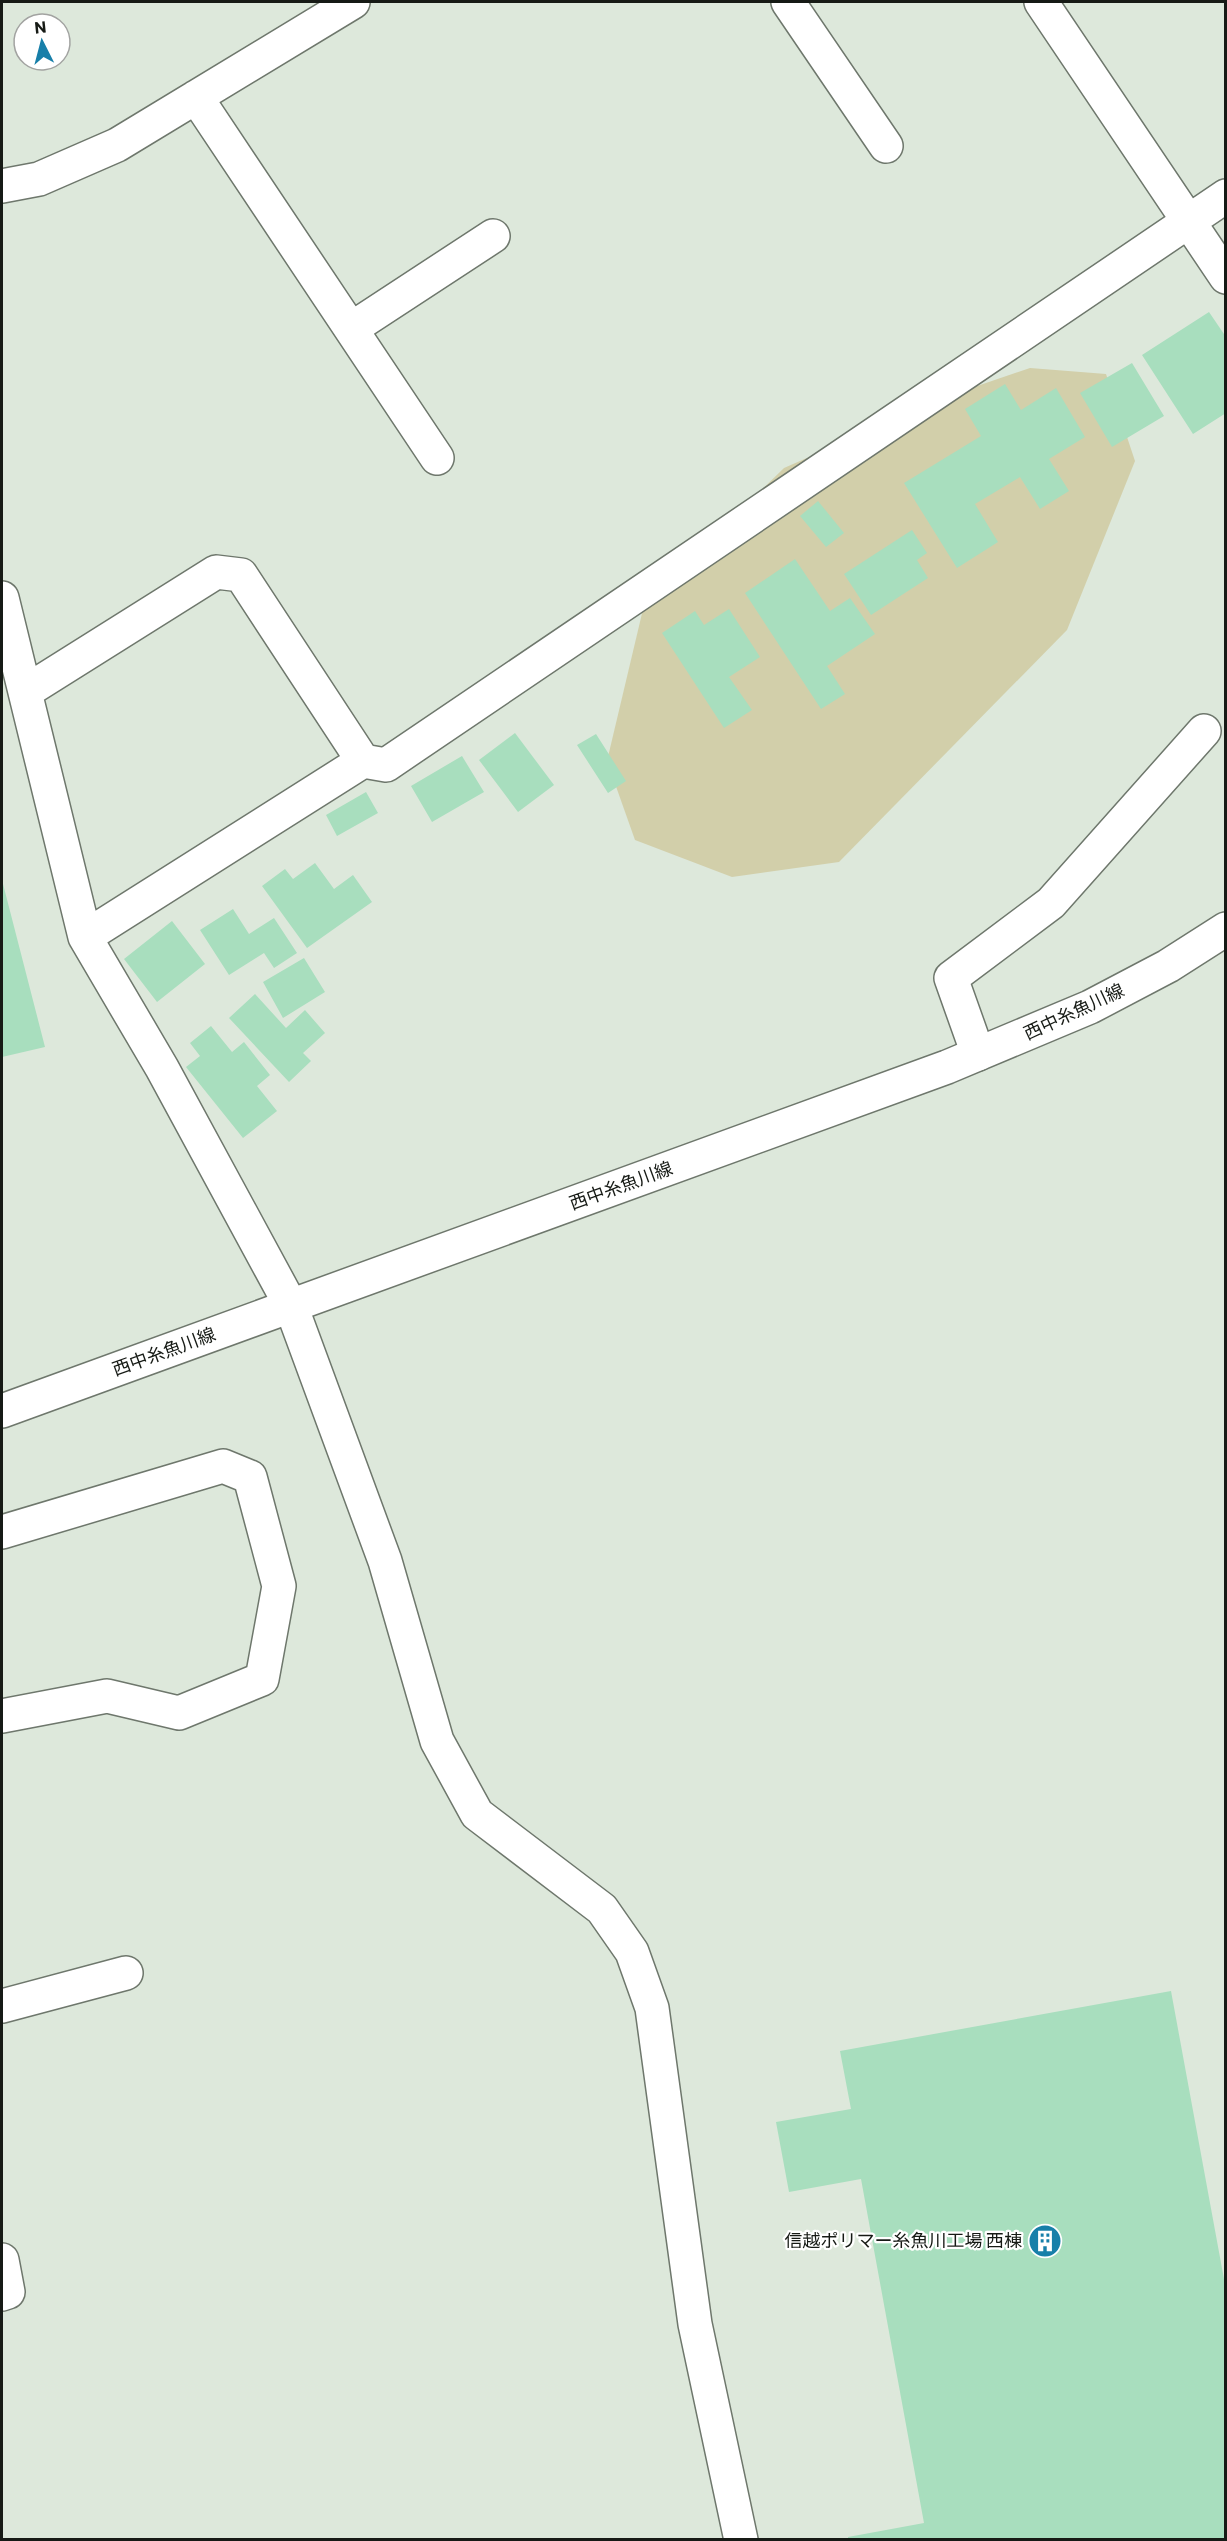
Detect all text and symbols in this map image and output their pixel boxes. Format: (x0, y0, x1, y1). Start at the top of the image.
north arrow (12, 12, 72, 72)
text: N (33, 17, 47, 37)
street label: 西中糸魚川線 (1020, 978, 1127, 1044)
street label: 西中糸魚川線 (566, 1156, 675, 1214)
street label: 西中糸魚川線 (109, 1322, 218, 1380)
building icon: 信越ポリマー糸魚川工場 西棟 (1027, 2223, 1063, 2259)
place label: 信越ポリマー糸魚川工場 西棟 (785, 2229, 1022, 2251)

